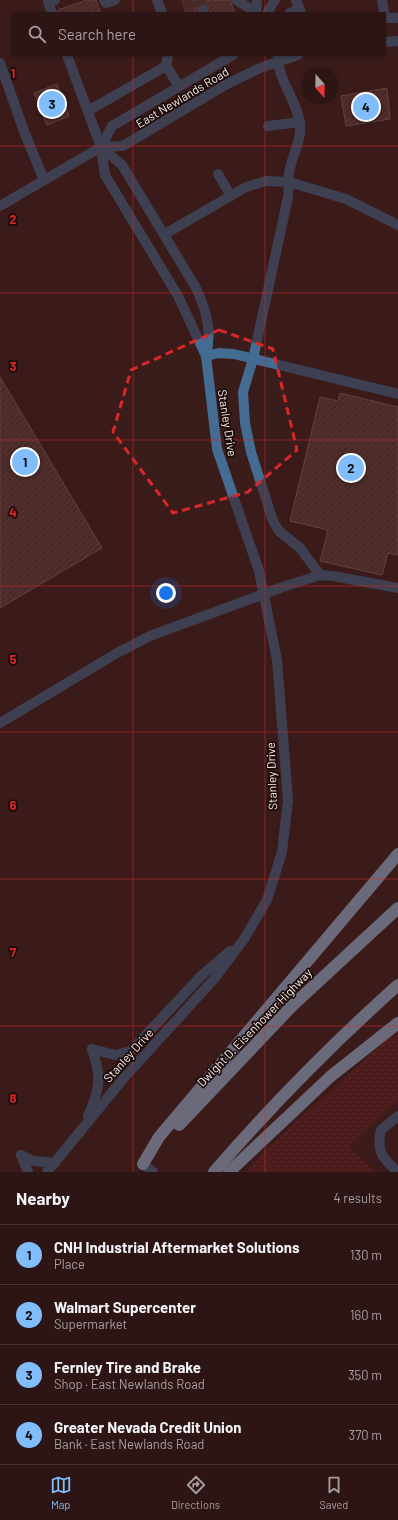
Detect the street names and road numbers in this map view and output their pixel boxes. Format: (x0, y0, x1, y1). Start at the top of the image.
street label: East Newlands Road (133, 64, 231, 130)
street label: Stanley Drive (216, 388, 240, 458)
street label: Stanley Drive (263, 742, 279, 810)
street label: Dwight D. Eisenhower Highway (194, 965, 314, 1089)
street label: Stanley Drive (100, 1025, 156, 1085)

